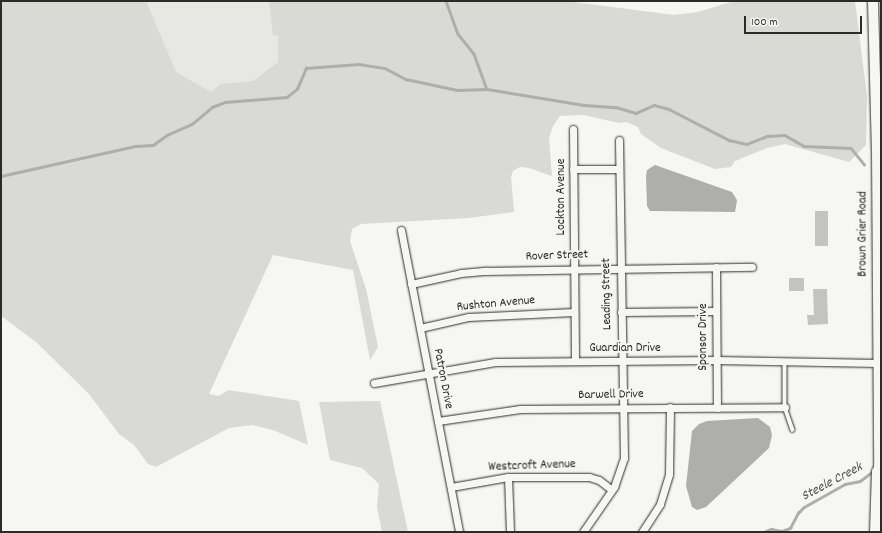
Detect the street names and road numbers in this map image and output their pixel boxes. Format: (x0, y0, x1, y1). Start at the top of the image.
street label: Lockton Avenue (554, 159, 570, 235)
street label: Brown Grier Road (856, 191, 872, 277)
street label: Rover Street (525, 248, 589, 266)
street label: Leading Street (600, 258, 616, 330)
street label: Rushton Avenue (456, 294, 536, 316)
street label: Sponsor Drive (696, 303, 712, 371)
street label: Guardian Drive (589, 341, 661, 357)
street label: Patron Drive (428, 347, 456, 411)
street label: Barwell Drive (578, 388, 644, 404)
street label: Westcroft Avenue (488, 458, 576, 476)

